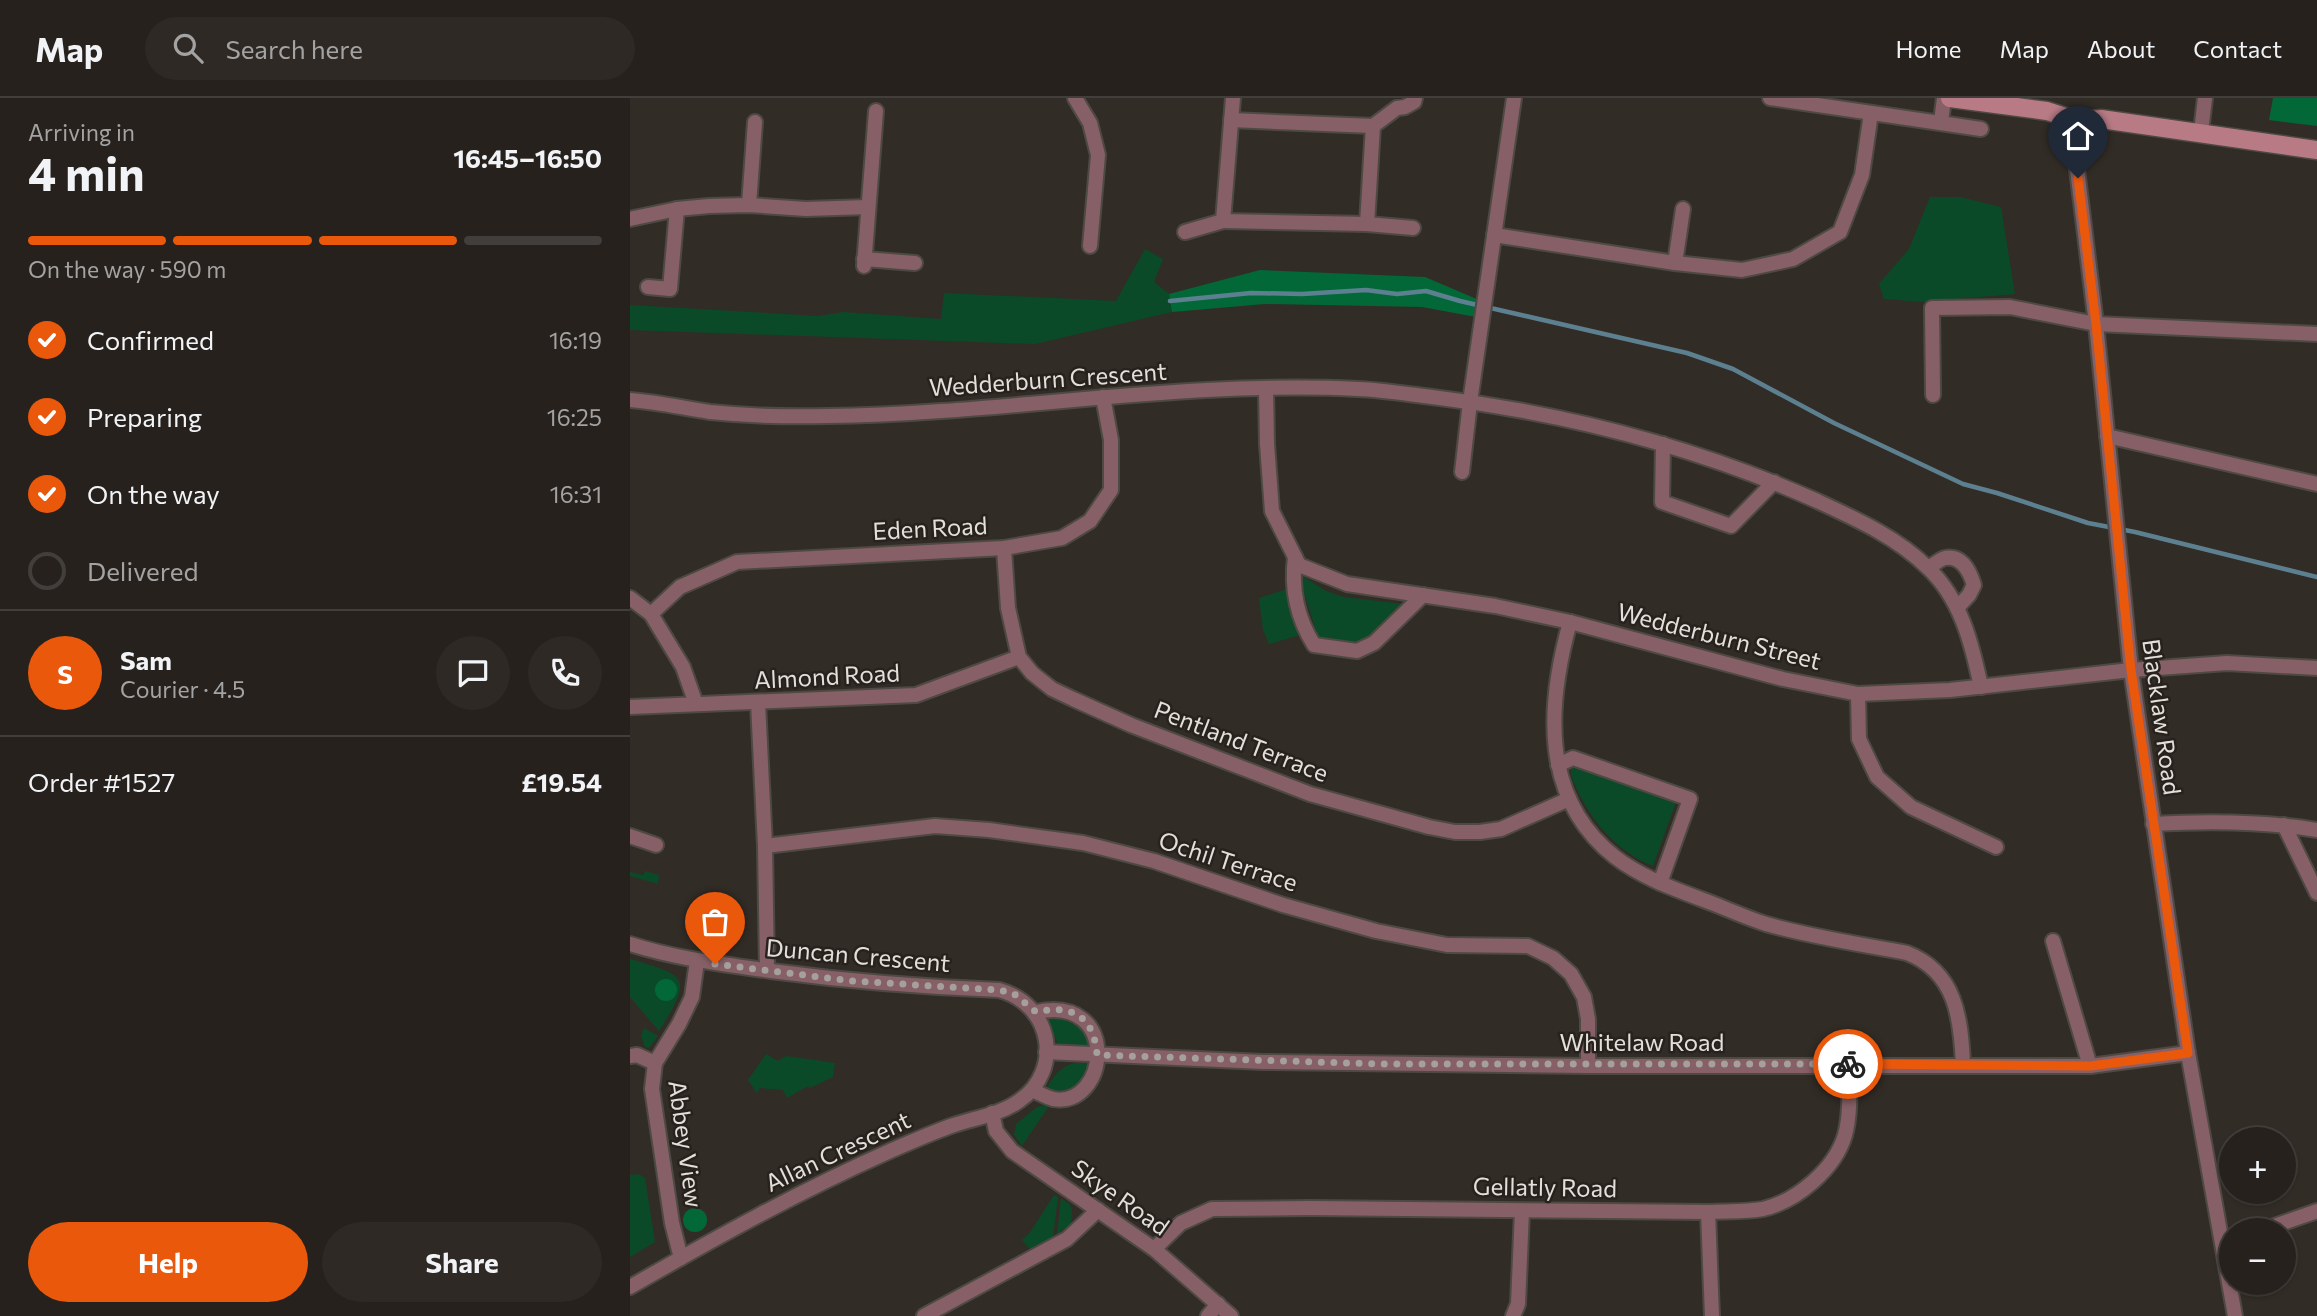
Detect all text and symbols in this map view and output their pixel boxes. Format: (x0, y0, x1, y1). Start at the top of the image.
search box (145, 17, 635, 80)
text: Map (35, 28, 103, 69)
icon: search (169, 29, 207, 67)
text: Search here (225, 33, 363, 64)
text: Home (1896, 34, 1962, 63)
text: Map (2000, 34, 2049, 63)
text: About (2087, 34, 2155, 63)
text: Contact (2193, 34, 2282, 63)
pin (2048, 106, 2108, 178)
icon: home (2059, 117, 2097, 155)
text: Arriving in (28, 118, 135, 146)
text: 16:45–16:50 (453, 142, 602, 173)
text: 4 min (28, 144, 145, 200)
text: On the way · 590 m (28, 255, 226, 283)
icon: check (28, 321, 66, 359)
text: Confirmed (87, 324, 214, 355)
text: 16:19 (549, 326, 602, 354)
street label: Wedderburn Crescent (928, 356, 1168, 401)
icon: check (28, 398, 66, 436)
text: Preparing (87, 401, 202, 432)
text: 16:25 (547, 403, 602, 431)
icon: check (28, 475, 66, 513)
text: On the way (87, 478, 220, 509)
text: 16:31 (550, 480, 602, 508)
street label: Eden Road (872, 510, 988, 545)
text: Delivered (87, 555, 198, 586)
street label: Wedderburn Street (1615, 596, 1824, 675)
button: chat (436, 636, 510, 710)
button: phone (528, 636, 602, 710)
street label: Blacklaw Road (2137, 637, 2188, 797)
text: Sam (120, 644, 172, 675)
street label: Almond Road (753, 657, 901, 694)
text: S (57, 658, 73, 689)
text: Courier · 4.5 (120, 675, 245, 703)
street label: Pentland Terrace (1150, 694, 1333, 787)
text: Order #1527 (28, 766, 175, 797)
text: £19.54 (521, 766, 602, 797)
street label: Ochil Terrace (1155, 824, 1302, 897)
pin (685, 892, 745, 964)
icon: bag (696, 903, 734, 941)
street label: Duncan Crescent (765, 932, 952, 977)
street label: Whitelaw Road (1560, 1027, 1724, 1056)
courier (1813, 1029, 1883, 1099)
icon: bike (1829, 1045, 1867, 1083)
street label: Abbey View (663, 1078, 710, 1209)
street label: Allan Crescent (760, 1104, 915, 1197)
map controls (2219, 1127, 2296, 1295)
button: + (2219, 1127, 2296, 1204)
street label: Skye Road (1067, 1153, 1175, 1241)
street label: Gellatly Road (1473, 1171, 1617, 1202)
button: − (2219, 1218, 2296, 1295)
button: Help (28, 1222, 308, 1302)
button: Share (322, 1222, 602, 1302)

